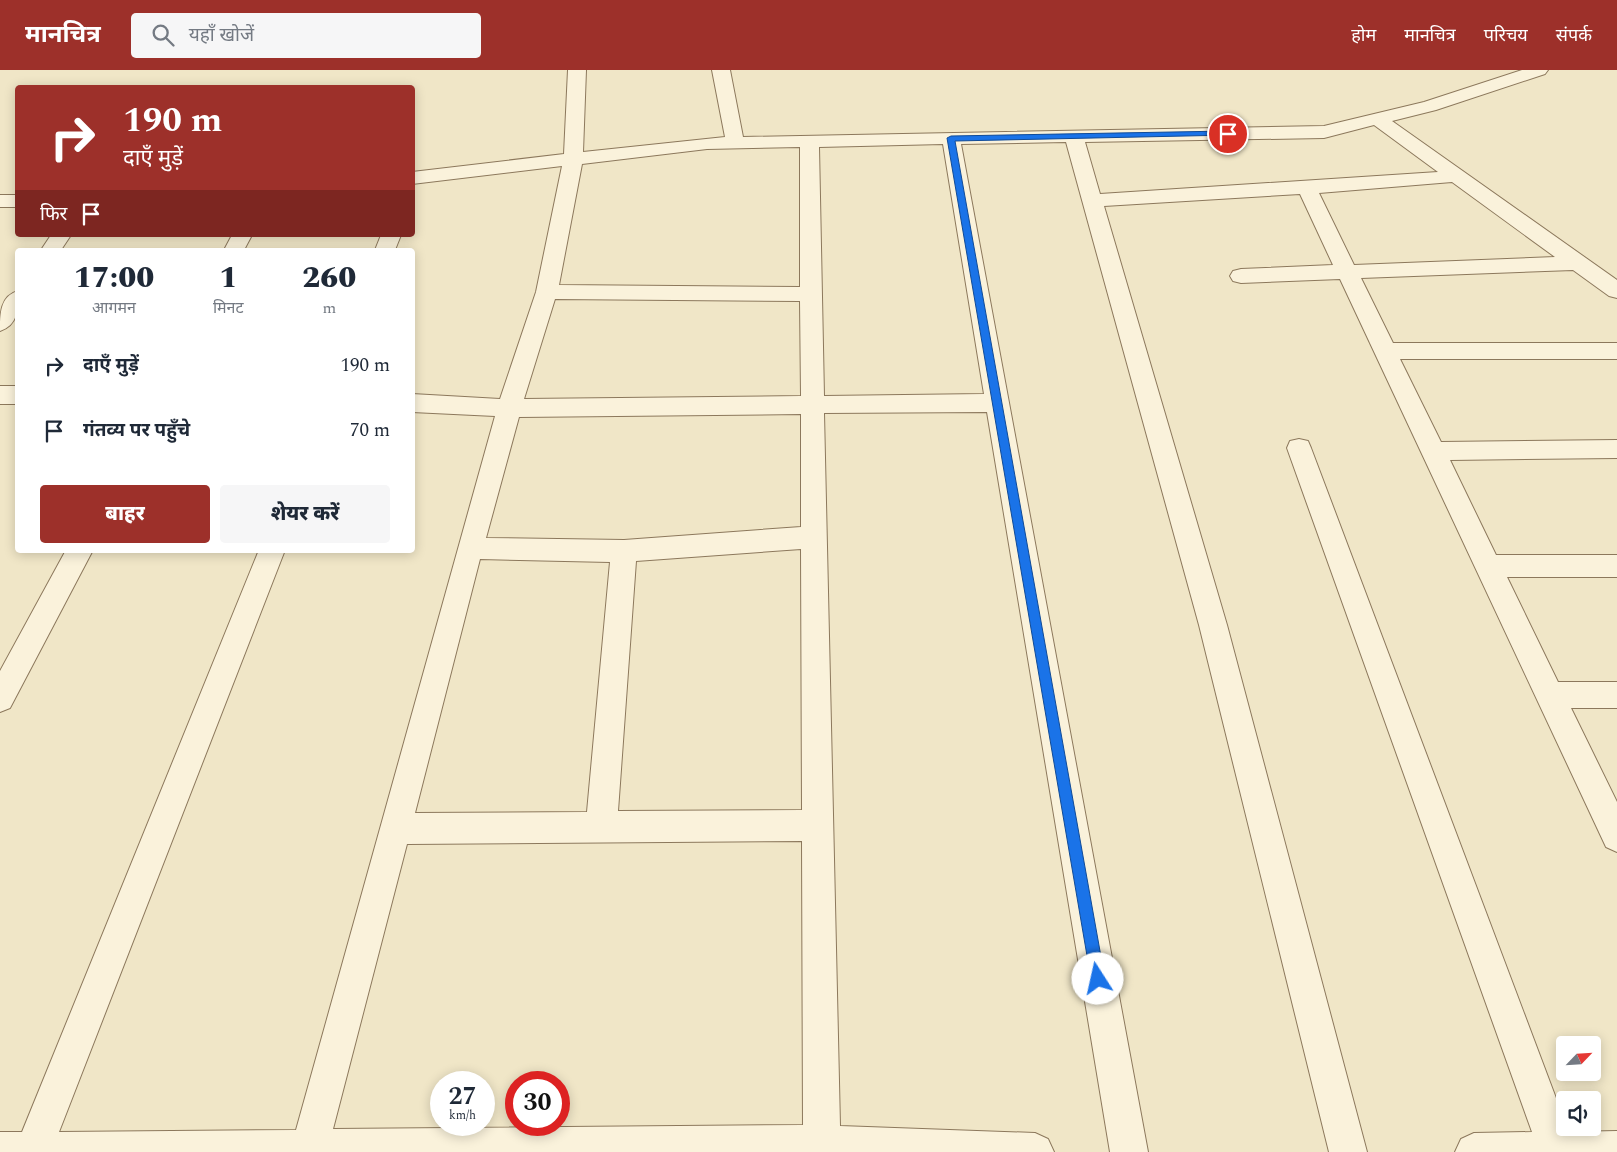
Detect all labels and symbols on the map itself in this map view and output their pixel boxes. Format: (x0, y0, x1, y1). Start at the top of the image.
pin (1207, 113, 1249, 155)
position arrow (1071, 952, 1123, 1004)
north arrow (1556, 1036, 1601, 1081)
speed limit sign: 30 (505, 1071, 570, 1136)

